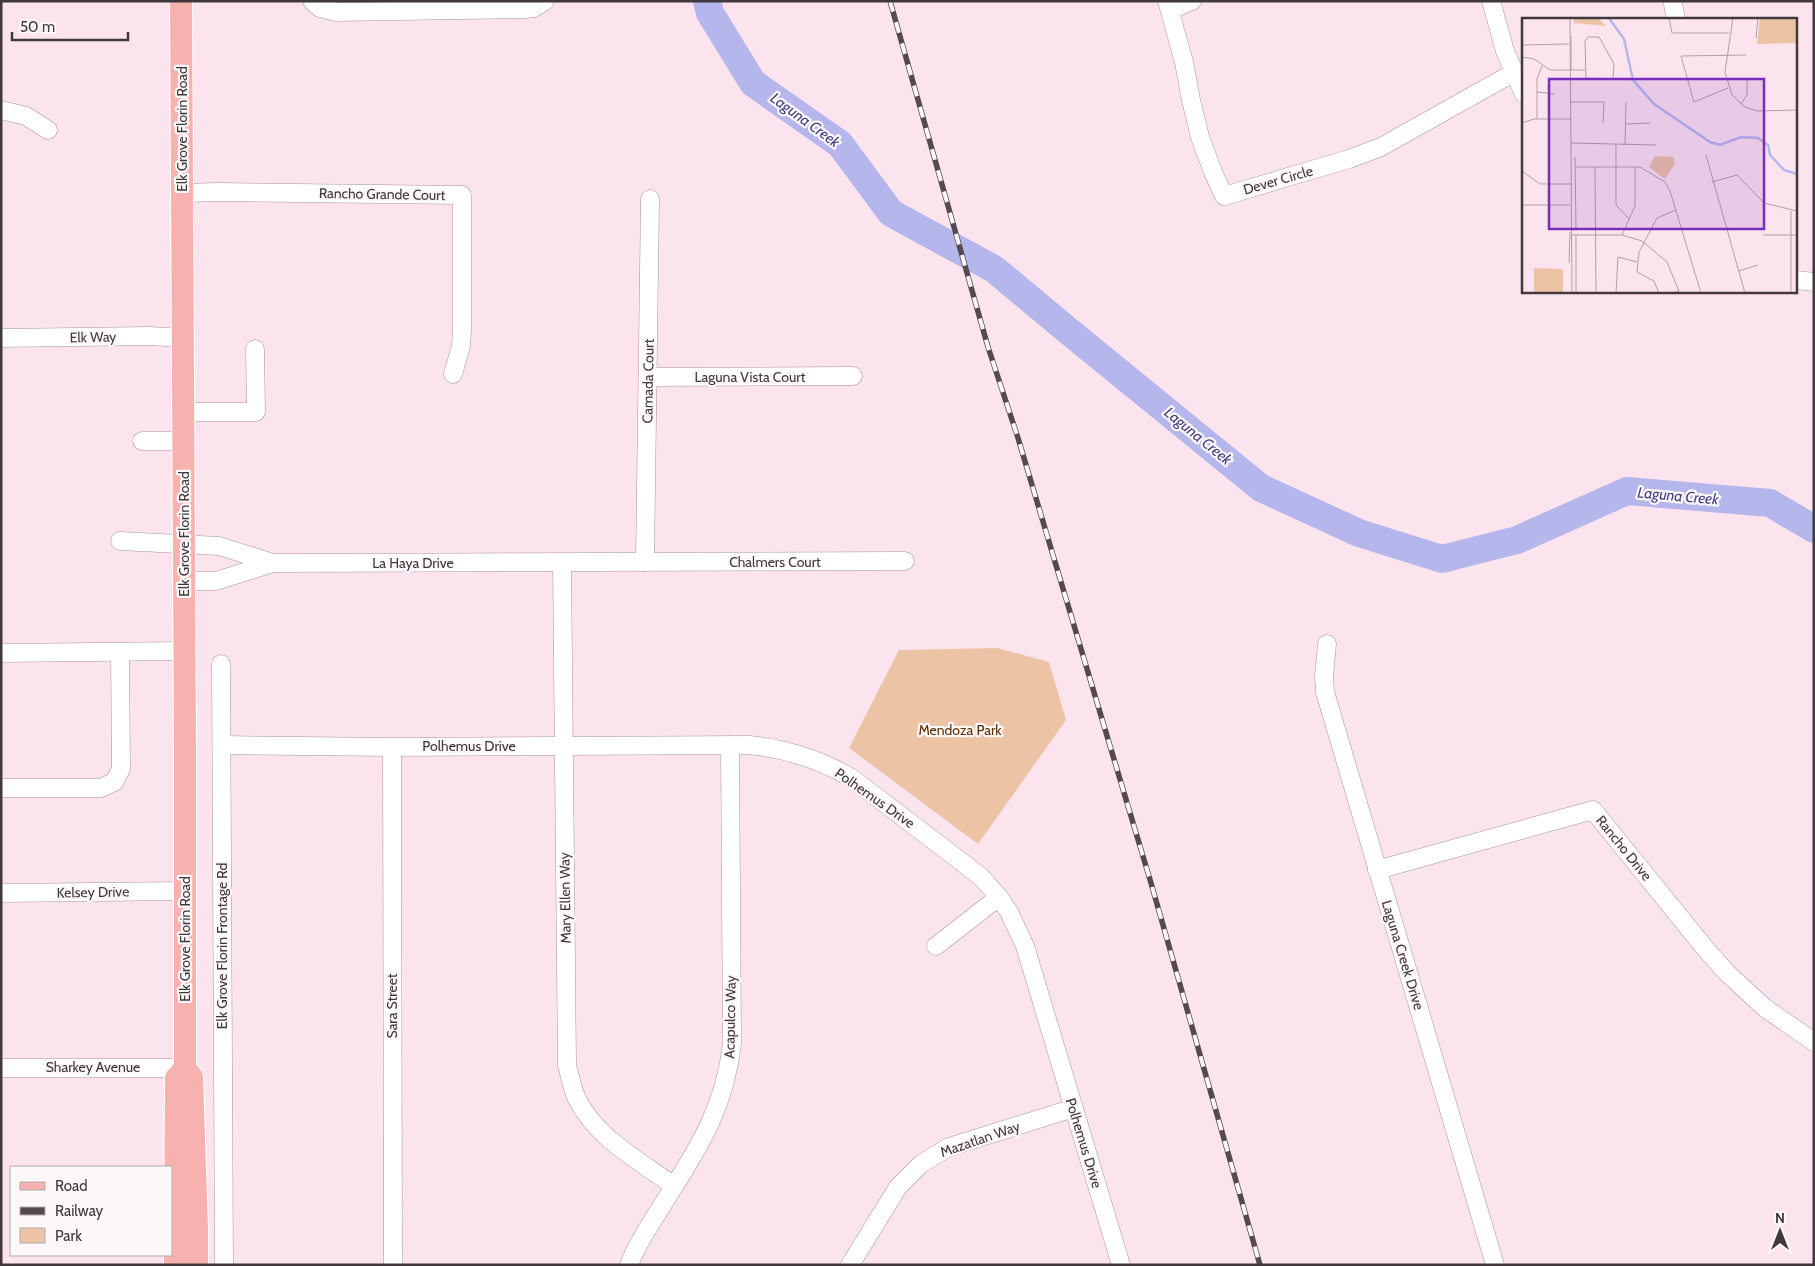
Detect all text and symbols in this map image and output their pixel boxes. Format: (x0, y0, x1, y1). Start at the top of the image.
scale bar (12, 10, 129, 42)
text: 50 m (20, 18, 55, 36)
inset map (1522, 18, 1798, 292)
street label: Elk Grove Florin Road (173, 66, 191, 192)
water label: Laguna Creek (767, 89, 844, 152)
street label: Dever Circle (1241, 161, 1315, 199)
street label: Rancho Grande Court (319, 184, 446, 204)
street label: Elk Way (70, 328, 116, 346)
street label: Camada Court (638, 338, 658, 423)
street label: Laguna Vista Court (695, 368, 806, 386)
water label: Laguna Creek (1161, 403, 1236, 469)
street label: Elk Grove Florin Road (175, 471, 193, 597)
water label: Laguna Creek (1637, 483, 1720, 509)
street label: Chalmers Court (729, 553, 821, 571)
street label: La Haya Drive (372, 554, 454, 572)
park label: Mendoza Park (918, 721, 1002, 739)
street label: Polhemus Drive (422, 737, 516, 755)
street label: Polhemus Drive (832, 764, 918, 832)
street label: Rancho Drive (1592, 812, 1656, 884)
street label: Mary Ellen Way (555, 852, 575, 944)
street label: Elk Grove Florin Frontage Rd (213, 863, 231, 1029)
street label: Elk Grove Florin Road (176, 876, 194, 1002)
street label: Kelsey Drive (57, 882, 129, 902)
street label: Laguna Creek Drive (1378, 898, 1428, 1012)
street label: Sara Street (383, 973, 401, 1039)
street label: Acapulco Way (720, 975, 740, 1059)
street label: Sharkey Avenue (46, 1058, 140, 1076)
street label: Polhemus Drive (1062, 1096, 1106, 1190)
street label: Mazatlan Way (938, 1117, 1022, 1161)
legend (10, 1166, 172, 1256)
text: Road (55, 1177, 88, 1195)
text: Railway (55, 1202, 104, 1220)
north arrow (1755, 1206, 1805, 1256)
text: N (1775, 1209, 1785, 1227)
text: Park (55, 1227, 82, 1245)

